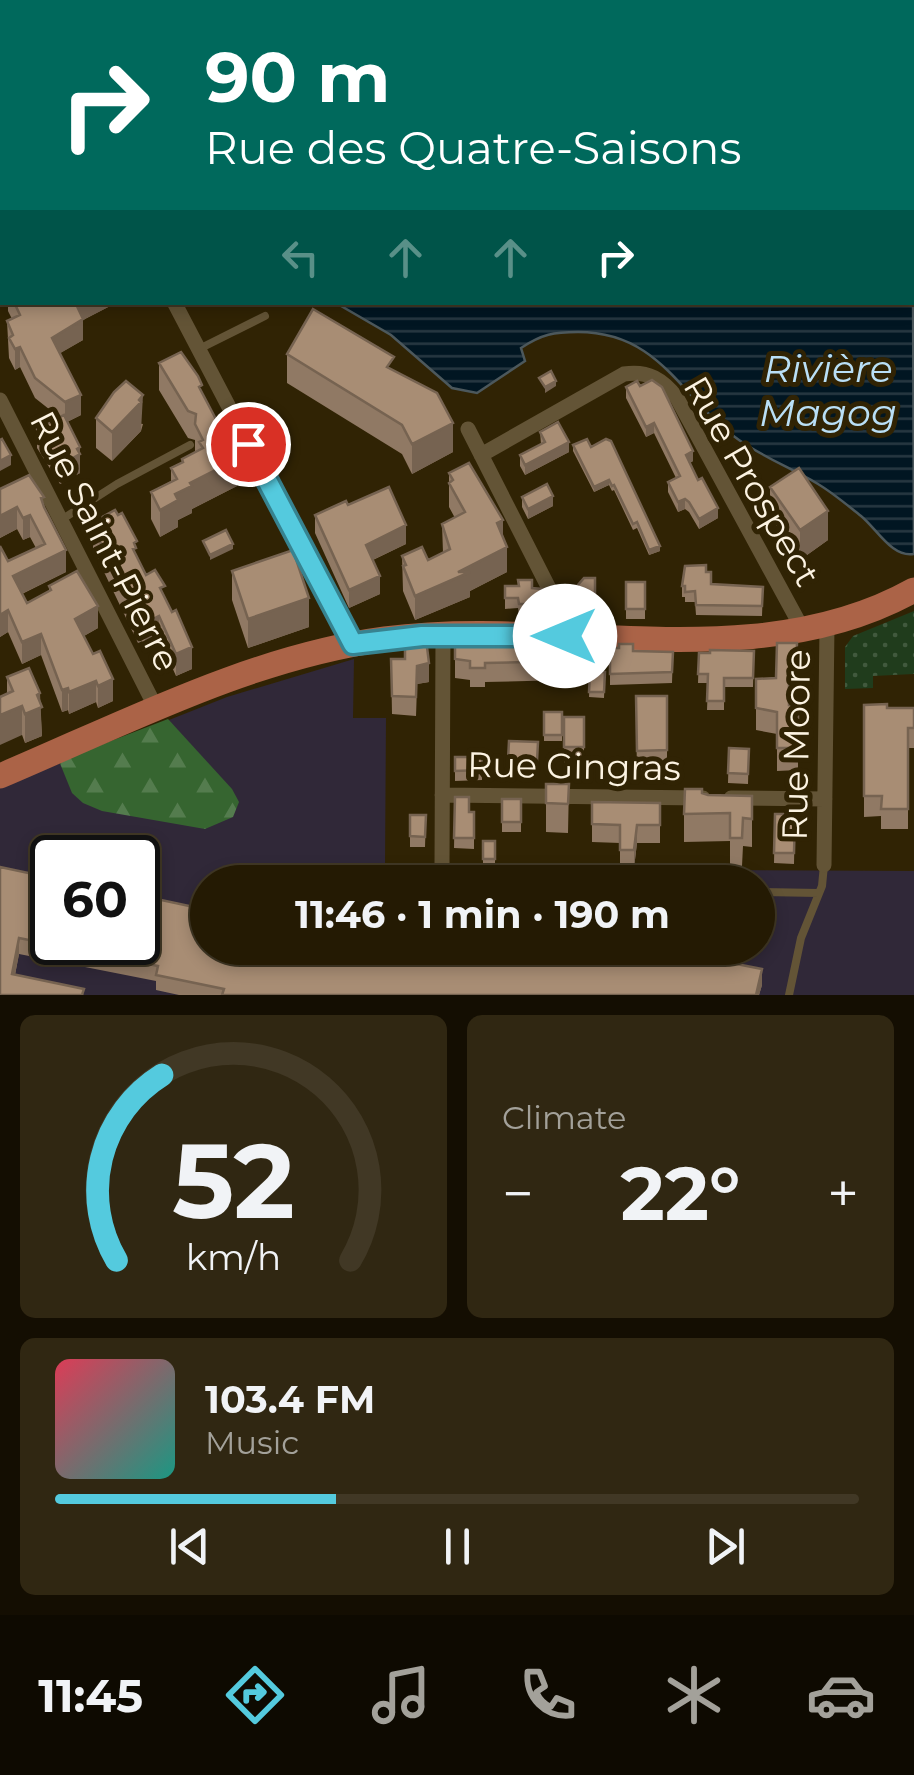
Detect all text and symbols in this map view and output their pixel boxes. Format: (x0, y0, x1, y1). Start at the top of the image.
text: 90 m (205, 34, 390, 120)
icon: right (40, 40, 170, 170)
text: Rue des Quatre-Saisons (205, 120, 741, 175)
icon: left (273, 230, 328, 285)
icon: ahead (378, 230, 433, 285)
icon: ahead (483, 230, 538, 285)
icon: right (588, 230, 643, 285)
water label: Rivière Magog (759, 345, 897, 436)
street label: Rue Prospect (675, 368, 829, 594)
pin (206, 402, 291, 487)
street label: Rue Saint-Pierre (21, 404, 189, 678)
icon: arrive (221, 417, 276, 472)
position arrow (513, 584, 617, 688)
street label: Rue Moore (773, 649, 819, 841)
street label: Rue Gingras (467, 743, 681, 789)
speed limit sign: 60 (30, 835, 160, 965)
text: 11:46 · 1 min · 190 m (295, 891, 670, 938)
text: Climate (502, 1098, 626, 1137)
text: 52 (172, 1117, 295, 1244)
text: 22° (621, 1147, 740, 1239)
text: − (502, 1160, 534, 1227)
text: + (827, 1160, 859, 1227)
text: km/h (186, 1235, 281, 1279)
text: 103.4 FM (205, 1376, 375, 1423)
text: Music (205, 1423, 299, 1462)
icon: previous (162, 1519, 217, 1574)
icon: pause (430, 1519, 485, 1574)
icon: next (698, 1519, 753, 1574)
icon: directions (220, 1660, 290, 1730)
icon: music (366, 1660, 436, 1730)
icon: phone (513, 1660, 583, 1730)
icon: climate (659, 1660, 729, 1730)
icon: car (806, 1660, 876, 1730)
text: 11:45 (38, 1668, 143, 1723)

